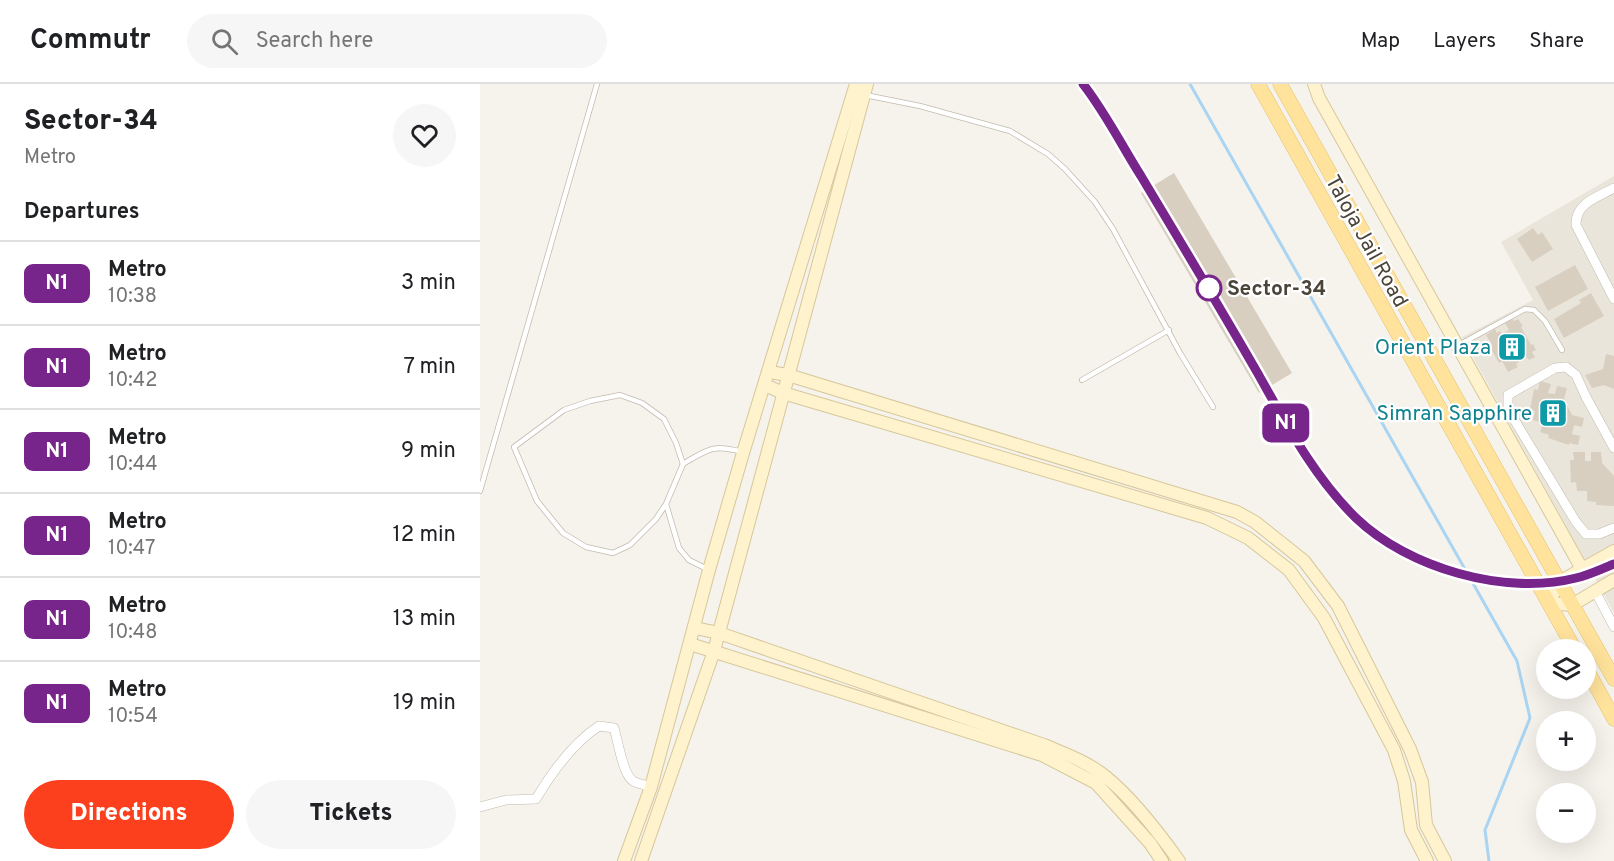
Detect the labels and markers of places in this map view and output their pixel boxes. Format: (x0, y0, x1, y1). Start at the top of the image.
marker: Sector-34 (1196, 275, 1222, 301)
place label: Sector-34 (1227, 276, 1326, 303)
building icon: Orient Plaza (1496, 331, 1528, 363)
place label: Orient Plaza (1375, 335, 1491, 362)
building icon: Simran Sapphire (1537, 397, 1569, 429)
place label: Simran Sapphire (1377, 401, 1532, 428)

